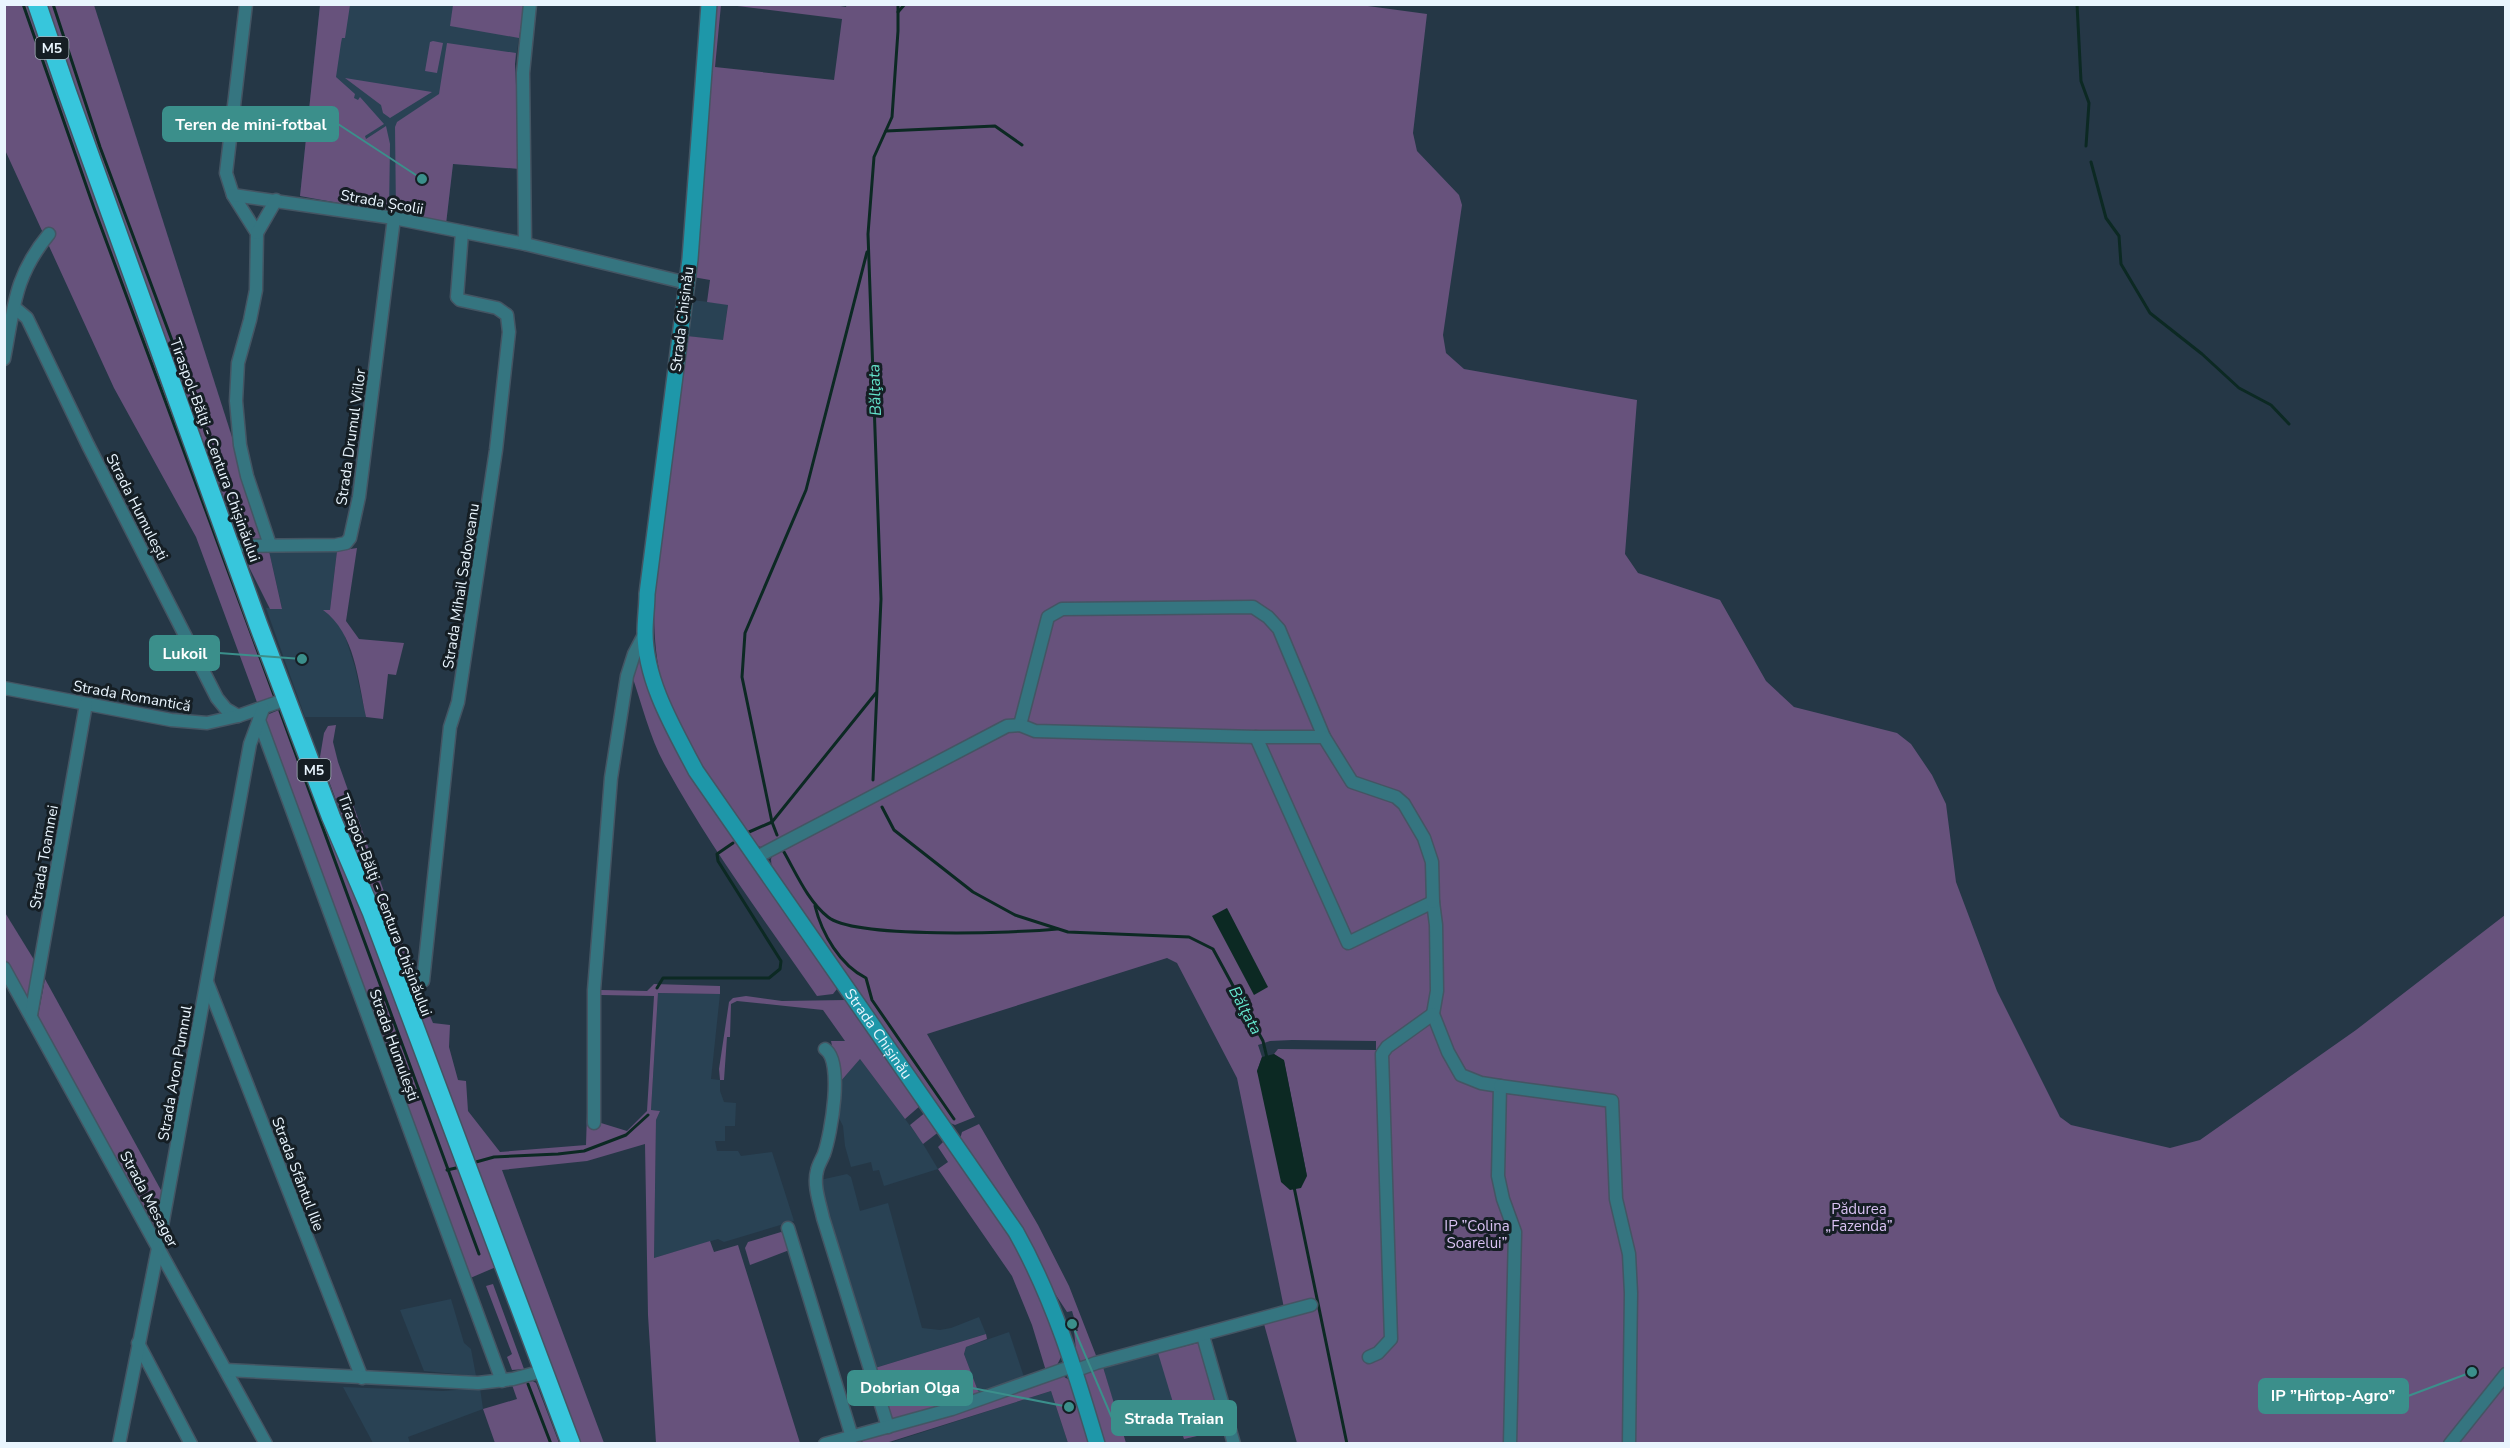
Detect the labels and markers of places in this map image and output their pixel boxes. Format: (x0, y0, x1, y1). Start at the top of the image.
callout: Teren de mini-fotbal (163, 107, 338, 141)
callout: Lukoil (150, 636, 219, 670)
callout: Dobrian Olga (848, 1371, 972, 1405)
callout: IP ”Hîrtop-Agro” (2259, 1379, 2408, 1413)
callout: Strada Traian (1112, 1401, 1236, 1435)

